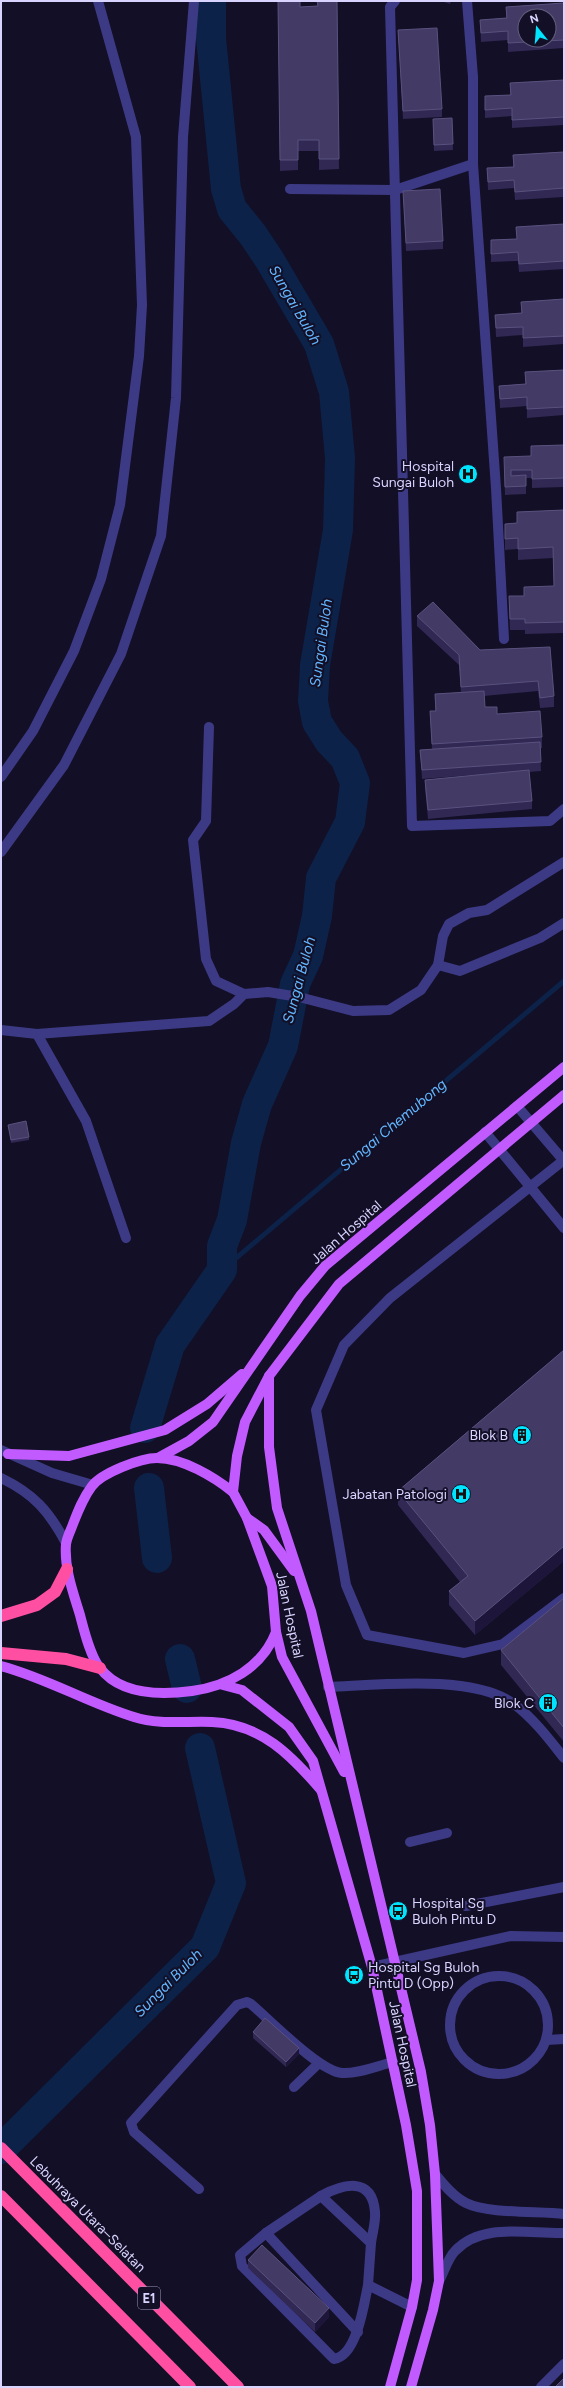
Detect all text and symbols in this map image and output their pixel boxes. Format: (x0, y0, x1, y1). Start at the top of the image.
north arrow (517, 8, 557, 48)
text: N (528, 11, 540, 26)
water label: Sungai Buloh (265, 262, 325, 348)
place label: Hospital Sungai Buloh (372, 458, 454, 491)
hospital icon: Hospital Sungai Buloh (457, 463, 479, 485)
water label: Sungai Buloh (306, 598, 336, 688)
water label: Sungai Buloh (279, 935, 319, 1025)
water label: Sungai Chemubong (336, 1075, 450, 1175)
street label: Jalan Hospital (308, 1197, 385, 1268)
building icon: Blok B (511, 1424, 533, 1446)
place label: Blok B (469, 1427, 508, 1444)
hospital icon: Jabatan Patologi (450, 1483, 472, 1505)
place label: Jabatan Patologi (342, 1486, 447, 1503)
street label: Jalan Hospital (272, 1570, 307, 1660)
building icon: Blok C (537, 1692, 559, 1714)
place label: Blok C (494, 1695, 534, 1712)
place label: Hospital Sg Buloh Pintu D (412, 1895, 496, 1928)
bus stop icon: Hospital Sg Buloh Pintu D (387, 1900, 409, 1922)
water label: Sungai Buloh (130, 1945, 206, 2021)
place label: Hospital Sg Buloh Pintu D (Opp) (368, 1959, 479, 1992)
bus stop icon: Hospital Sg Buloh Pintu D (Opp) (343, 1964, 365, 1986)
street label: Jalan Hospital (385, 1999, 420, 2089)
street label: Lebuhraya Utara–Selatan (26, 2153, 149, 2276)
road number: E1 (138, 2287, 160, 2309)

